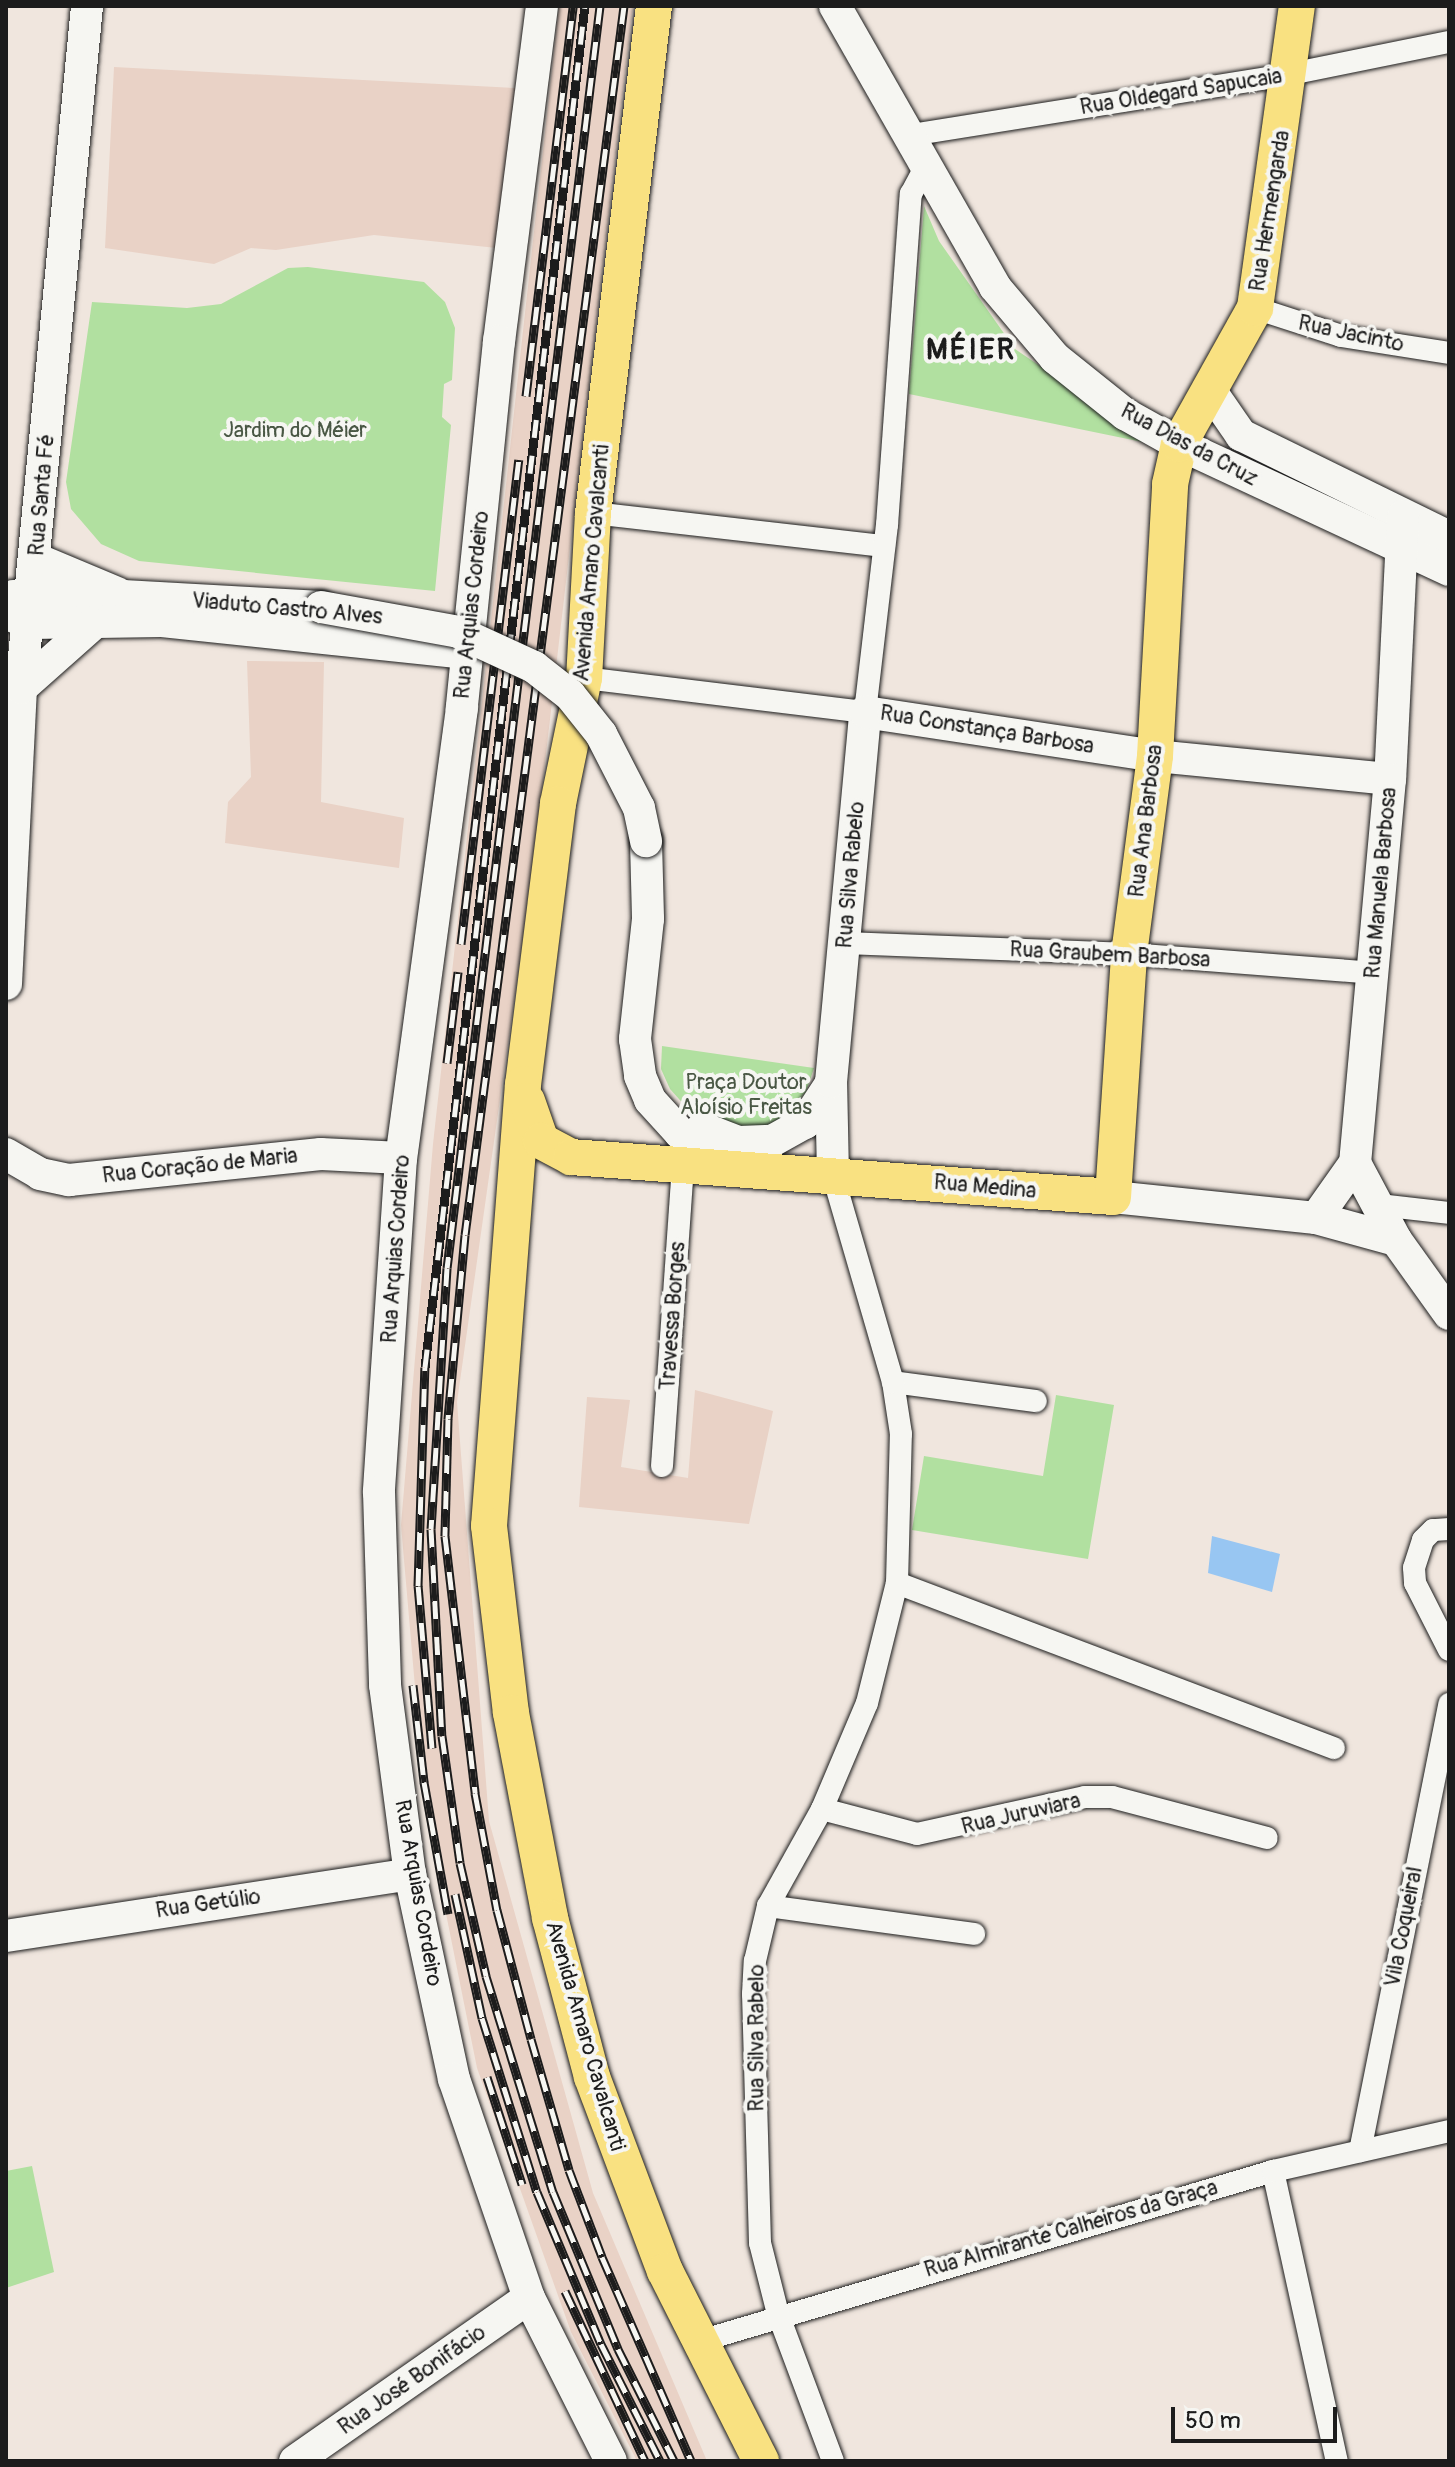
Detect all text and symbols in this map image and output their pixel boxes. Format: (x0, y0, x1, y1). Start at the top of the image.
street label: Rua Oldegard Sapucaia (1078, 63, 1284, 121)
street label: Rua Hermengarda (1244, 129, 1296, 293)
street label: Rua Jacinto (1296, 310, 1406, 358)
district label: MÉIER (926, 332, 1016, 368)
street label: Rua Dias da Cruz (1116, 398, 1262, 492)
park label: Jardim do Méier (223, 418, 367, 444)
street label: Rua Santa Fé (24, 433, 60, 557)
street label: Avenida Amaro Cavalcanti (568, 443, 616, 683)
street label: Rua Arquias Cordeiro (449, 510, 495, 700)
street label: Viaduto Castro Alves (191, 588, 383, 630)
street label: Rua Constança Barbosa (878, 700, 1096, 760)
street label: Rua Ana Barbosa (1124, 743, 1168, 899)
street label: Rua Manuela Barbosa (1359, 786, 1403, 980)
street label: Rua Silva Rabelo (831, 800, 871, 950)
street label: Rua Graubem Barbosa (1009, 937, 1211, 973)
park label: Praça Doutor Aloísio Freitas (680, 1069, 812, 1120)
street label: Rua Coração de Maria (101, 1143, 299, 1189)
street label: Rua Arquias Cordeiro (376, 1154, 416, 1344)
street label: Rua Medina (933, 1169, 1037, 1205)
street label: Travessa Borges (655, 1241, 691, 1391)
street label: Rua Juruviara (959, 1787, 1083, 1841)
street label: Rua Arquias Cordeiro (389, 1798, 447, 1988)
street label: Vila Coqueiral (1379, 1865, 1429, 1989)
street label: Rua Getúlio (154, 1884, 262, 1924)
street label: Avenida Amaro Cavalcanti (540, 1918, 630, 2154)
street label: Rua Silva Rabelo (744, 1964, 770, 2112)
street label: Rua Almirante Calheiros da Graça (921, 2174, 1221, 2284)
street label: Rua José Bonifácio (333, 2319, 491, 2441)
scale bar (1175, 2391, 1341, 2441)
text: 50 m (1185, 2406, 1241, 2435)

